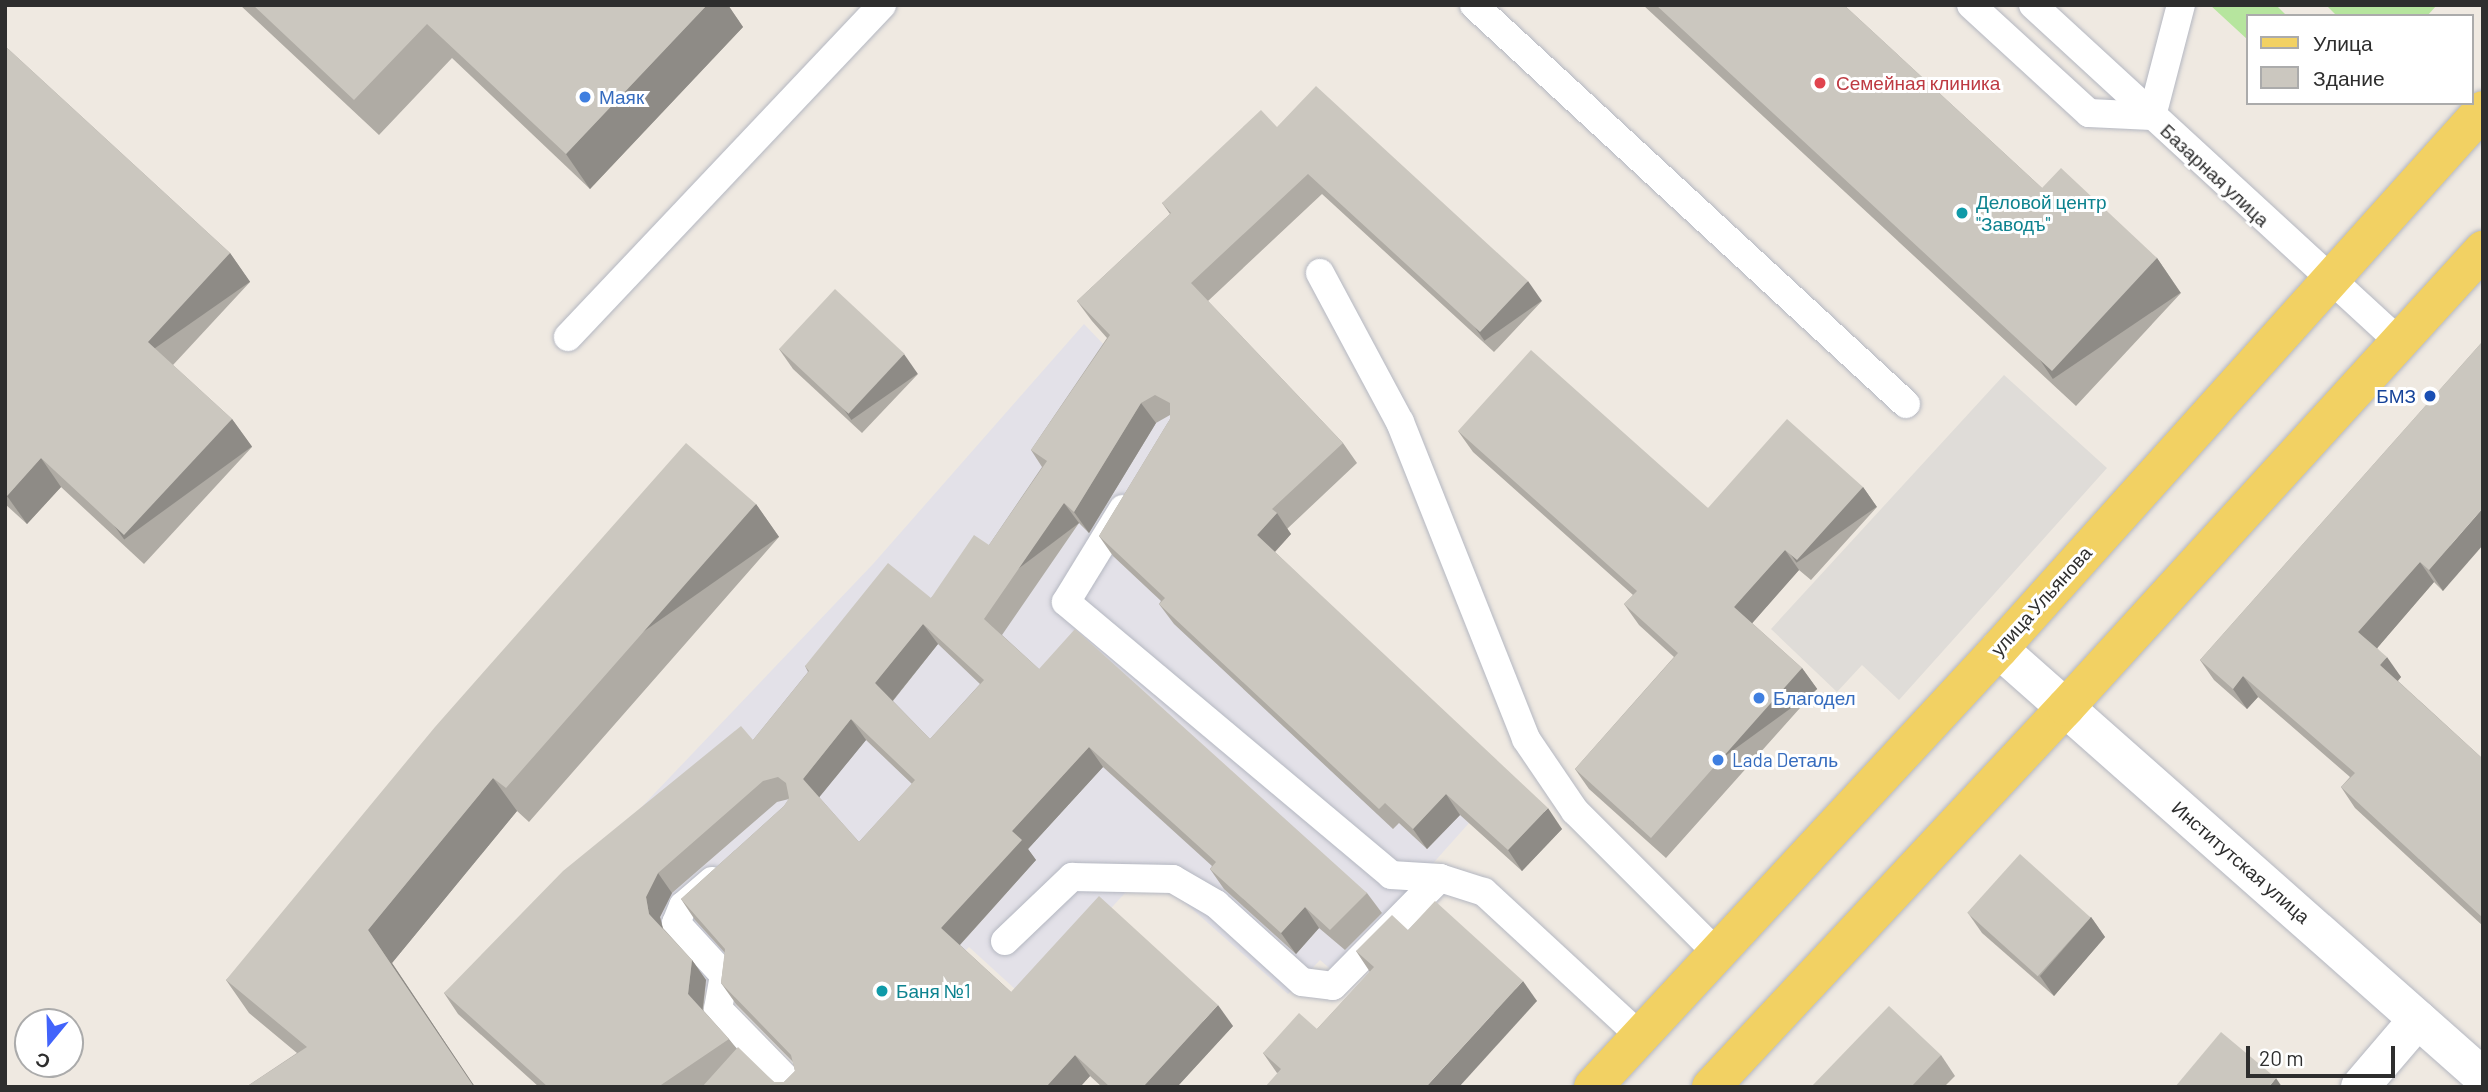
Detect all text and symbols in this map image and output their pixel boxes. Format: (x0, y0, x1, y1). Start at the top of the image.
legend (2246, 14, 2474, 105)
text: Улица (2313, 30, 2373, 55)
text: Здание (2313, 65, 2385, 90)
place label: Семейная клиника (1836, 72, 2000, 94)
marker: Семейная клиника (1810, 73, 1830, 93)
place label: Маяк (599, 86, 644, 108)
marker: Маяк (577, 89, 593, 105)
street label: Базарная улица (2156, 119, 2274, 231)
place label: Деловой центр "Заводъ" (1976, 191, 2107, 235)
marker: Деловой центр "Заводъ" (1954, 205, 1970, 221)
place label: БМЗ (2376, 385, 2416, 407)
marker: БМЗ (2422, 388, 2438, 404)
street label: улица Ульянова (1986, 541, 2096, 661)
place label: Благодел (1773, 687, 1856, 709)
marker: Благодел (1751, 690, 1767, 706)
place label: Lada Dеталь (1732, 749, 1838, 771)
marker: Lada Dеталь (1710, 752, 1726, 768)
street label: Институтская улица (2167, 796, 2315, 928)
place label: Баня №1 (896, 980, 971, 1002)
marker: Баня №1 (874, 983, 890, 999)
north arrow (14, 1008, 84, 1078)
scale bar (2250, 1032, 2399, 1076)
text: 20 m (2259, 1045, 2304, 1070)
text: С (32, 1048, 53, 1075)

